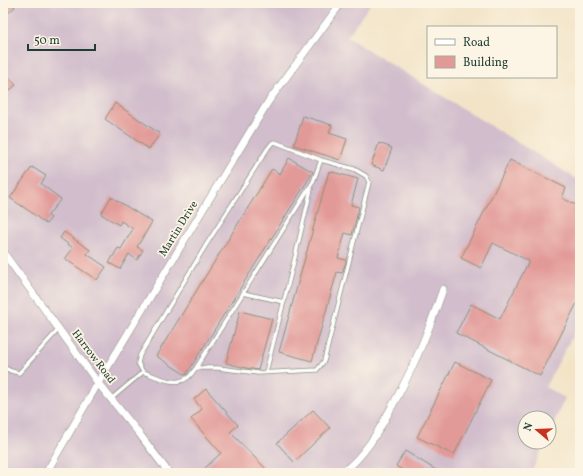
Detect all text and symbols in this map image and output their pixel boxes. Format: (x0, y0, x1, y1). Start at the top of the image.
scale bar (28, 26, 95, 52)
legend (427, 26, 557, 78)
text: 50 m (34, 33, 60, 49)
text: Road (463, 35, 490, 51)
text: Building (463, 55, 508, 71)
street label: Martin Drive (156, 198, 202, 260)
street label: Harrow Road (68, 327, 118, 387)
north arrow (517, 410, 557, 450)
text: N (521, 421, 537, 433)

